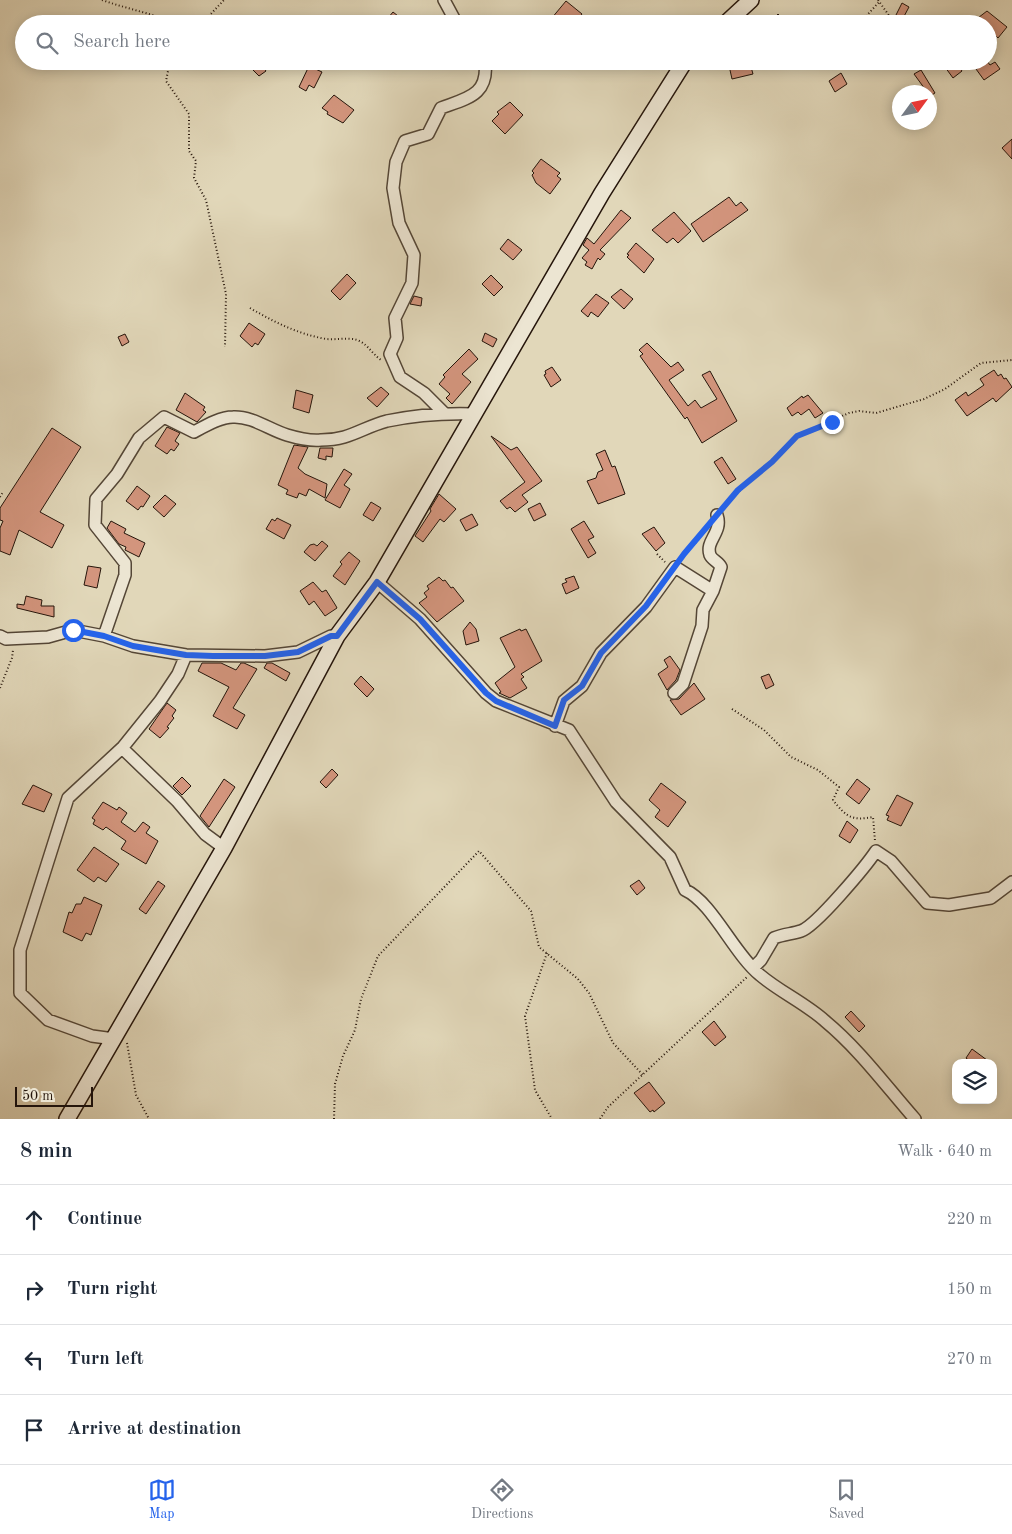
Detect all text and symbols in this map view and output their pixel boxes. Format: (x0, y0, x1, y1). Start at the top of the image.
search box (15, 15, 997, 70)
icon: search (33, 29, 61, 57)
text: Search here (73, 33, 170, 52)
north arrow (892, 85, 937, 130)
route end (821, 411, 844, 434)
route start (62, 619, 85, 642)
map controls (952, 1059, 997, 1104)
button: layers (952, 1059, 997, 1104)
scale bar (15, 1084, 92, 1107)
text: 50 m (22, 1089, 53, 1103)
text: 8 min (20, 1141, 73, 1162)
text: Walk · 640 m (897, 1144, 992, 1160)
icon: ahead (20, 1206, 48, 1234)
text: Continue (67, 1210, 142, 1229)
text: 220 m (947, 1212, 992, 1228)
icon: right (20, 1276, 48, 1304)
text: Turn right (67, 1280, 157, 1299)
text: 150 m (947, 1282, 992, 1298)
icon: left (20, 1346, 48, 1374)
text: Turn left (67, 1350, 144, 1369)
text: 270 m (947, 1352, 992, 1368)
icon: arrive (20, 1416, 48, 1444)
text: Arrive at destination (67, 1420, 241, 1439)
tab: Map (148, 1476, 176, 1523)
tab: Directions (471, 1476, 533, 1523)
tab: Saved (829, 1476, 864, 1523)

